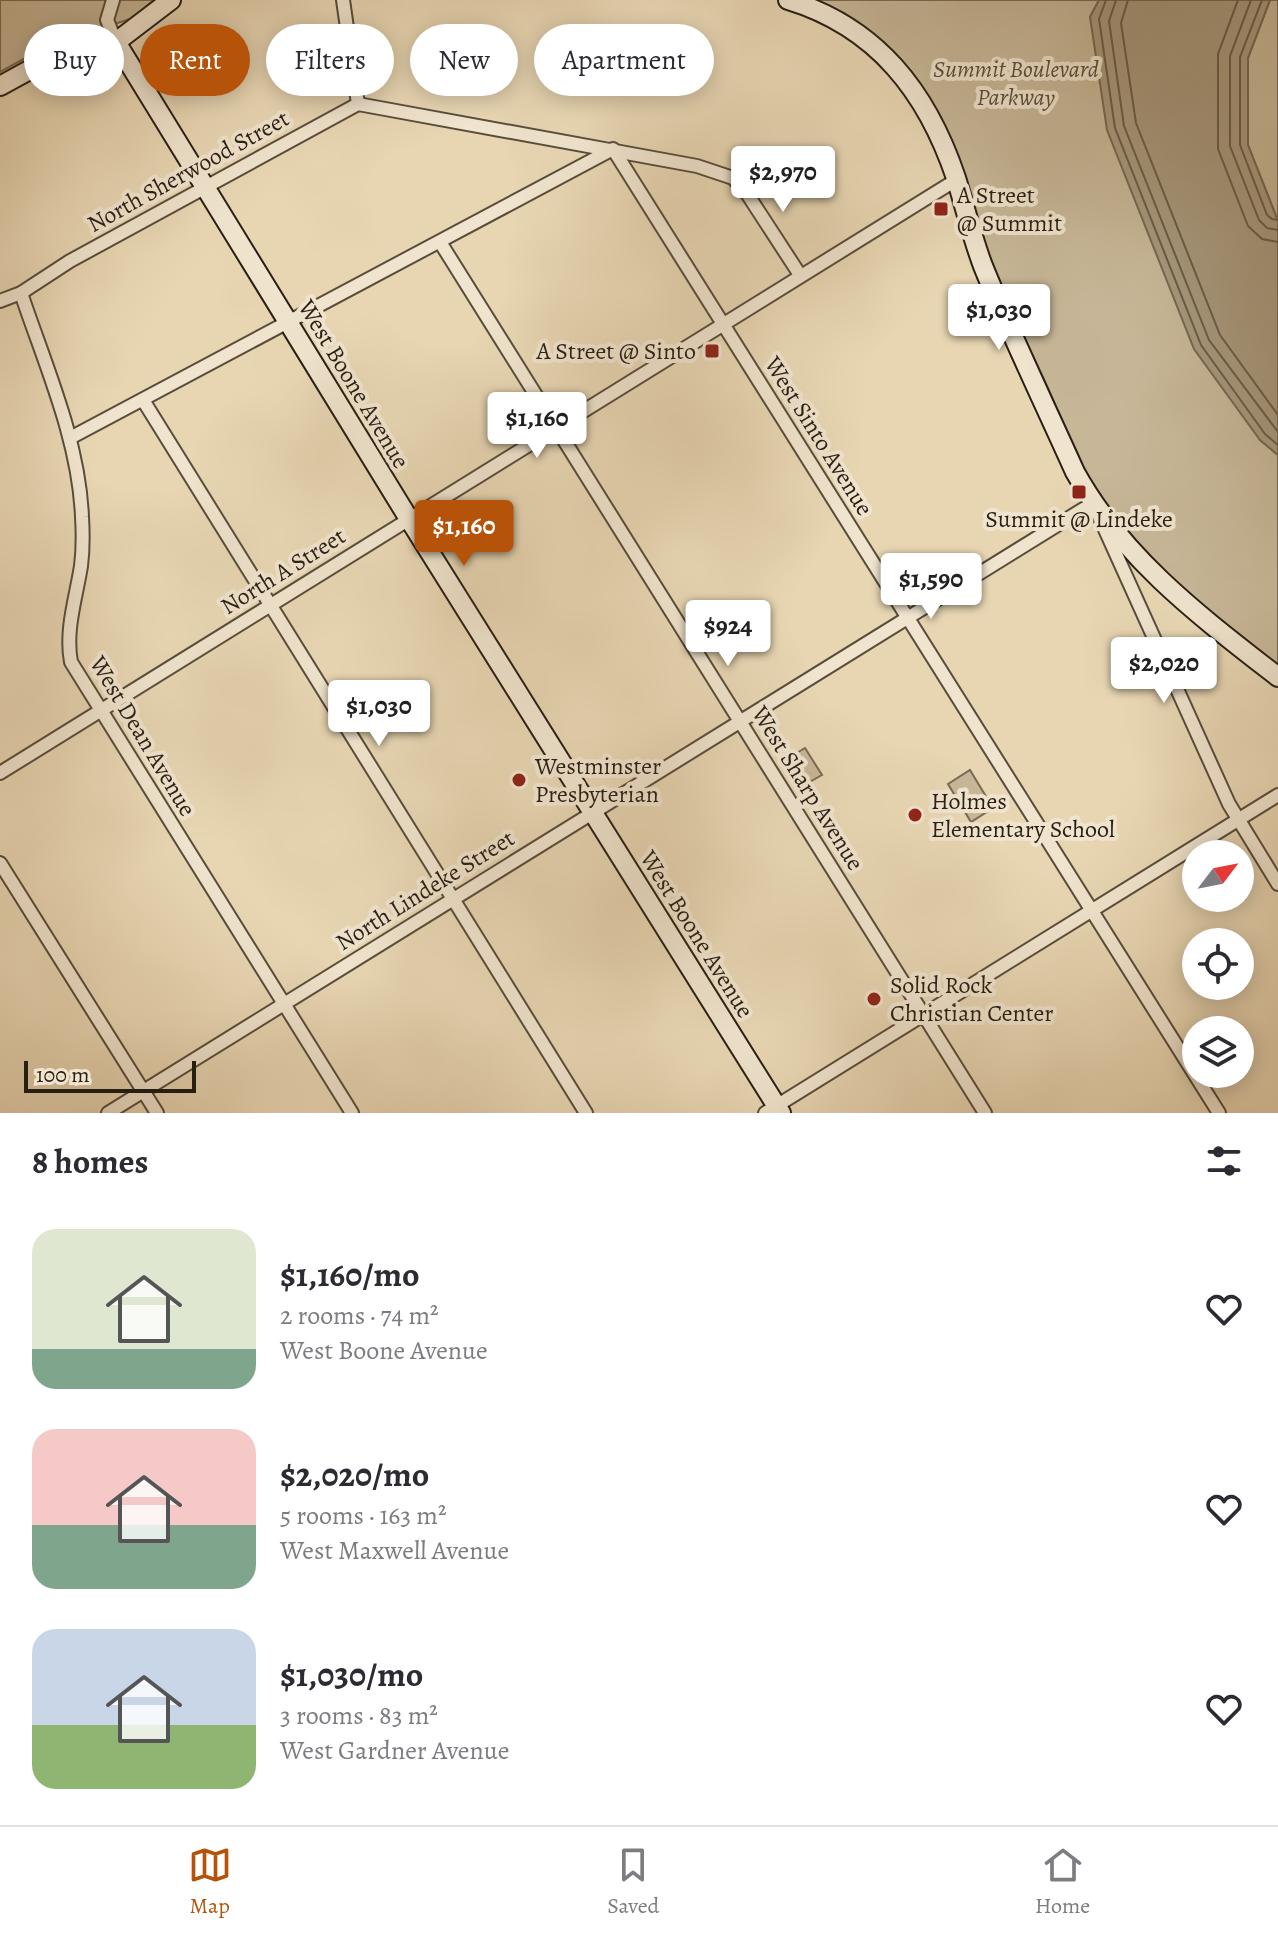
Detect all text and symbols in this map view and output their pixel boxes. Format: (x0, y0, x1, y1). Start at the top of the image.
chip: Buy (24, 24, 124, 96)
chip: Rent (140, 24, 250, 96)
chip: Filters (266, 24, 394, 96)
chip: New (410, 24, 518, 96)
chip: Apartment (534, 24, 714, 96)
park label: Summit Boulevard Parkway (933, 53, 1099, 113)
street label: North Sherwood Street (81, 102, 295, 240)
pin: $2,970 (718, 146, 848, 214)
text: $2,970 (749, 154, 817, 189)
place label: A Street @ Summit (956, 179, 1062, 239)
marker: A Street @ Summit (932, 200, 950, 218)
pin: $1,030 (934, 284, 1064, 352)
text: $1,030 (966, 292, 1032, 327)
street label: West Boone Avenue (290, 293, 417, 474)
place label: A Street @ Sinto (535, 335, 696, 367)
marker: A Street @ Sinto (703, 342, 721, 360)
street label: West Sinto Avenue (757, 349, 881, 522)
pin: $1,160 (472, 392, 602, 460)
text: $1,160 (506, 400, 568, 435)
marker: Summit @ Lindeke (1070, 483, 1088, 501)
pin: $1,160 (399, 500, 529, 568)
place label: Summit @ Lindeke (985, 503, 1173, 535)
text: $1,160 (433, 508, 495, 543)
street label: North A Street (215, 520, 351, 622)
pin: $1,590 (866, 553, 996, 621)
text: $1,590 (899, 561, 963, 596)
pin: $924 (681, 600, 775, 668)
text: $924 (704, 608, 752, 643)
pin: $2,020 (1099, 637, 1229, 705)
text: $2,020 (1129, 645, 1199, 680)
street label: West Dean Avenue (82, 649, 204, 822)
pin: $1,030 (314, 680, 444, 748)
text: $1,030 (346, 688, 412, 723)
street label: West Sharp Avenue (744, 699, 871, 876)
place label: Westminster Presbyterian (534, 750, 661, 810)
marker: Westminster Presbyterian (510, 771, 528, 789)
place label: Holmes Elementary School (931, 785, 1115, 845)
marker: Holmes Elementary School (906, 806, 924, 824)
street label: North Lindeke Street (330, 822, 521, 958)
north arrow (1182, 840, 1254, 912)
map controls (1182, 840, 1254, 1088)
street label: West Boone Avenue (632, 843, 761, 1024)
button: locate (1182, 928, 1254, 1000)
place label: Solid Rock Christian Center (890, 969, 1054, 1029)
marker: Solid Rock Christian Center (865, 990, 883, 1008)
button: layers (1182, 1016, 1254, 1088)
scale bar (24, 1057, 196, 1093)
text: 100 m (36, 1060, 90, 1090)
text: 8 homes (32, 1138, 148, 1185)
icon: filters (1202, 1139, 1246, 1183)
text: $1,160/mo (280, 1251, 420, 1298)
icon: home (96, 1261, 192, 1357)
icon: heart (1202, 1287, 1246, 1331)
text: 2 rooms · 74 m² (280, 1298, 439, 1333)
text: West Boone Avenue (280, 1333, 488, 1368)
text: $2,020/mo (280, 1451, 429, 1498)
icon: home (96, 1461, 192, 1557)
icon: heart (1202, 1487, 1246, 1531)
text: 5 rooms · 163 m² (280, 1498, 447, 1533)
text: West Maxwell Avenue (280, 1533, 509, 1568)
text: $1,030/mo (280, 1651, 423, 1698)
icon: home (96, 1661, 192, 1757)
icon: heart (1202, 1687, 1246, 1731)
text: 3 rooms · 83 m² (280, 1698, 438, 1733)
text: West Gardner Avenue (280, 1733, 509, 1768)
tab: Map (188, 1843, 232, 1921)
tab: Saved (607, 1843, 659, 1921)
tab: Home (1035, 1843, 1090, 1921)

